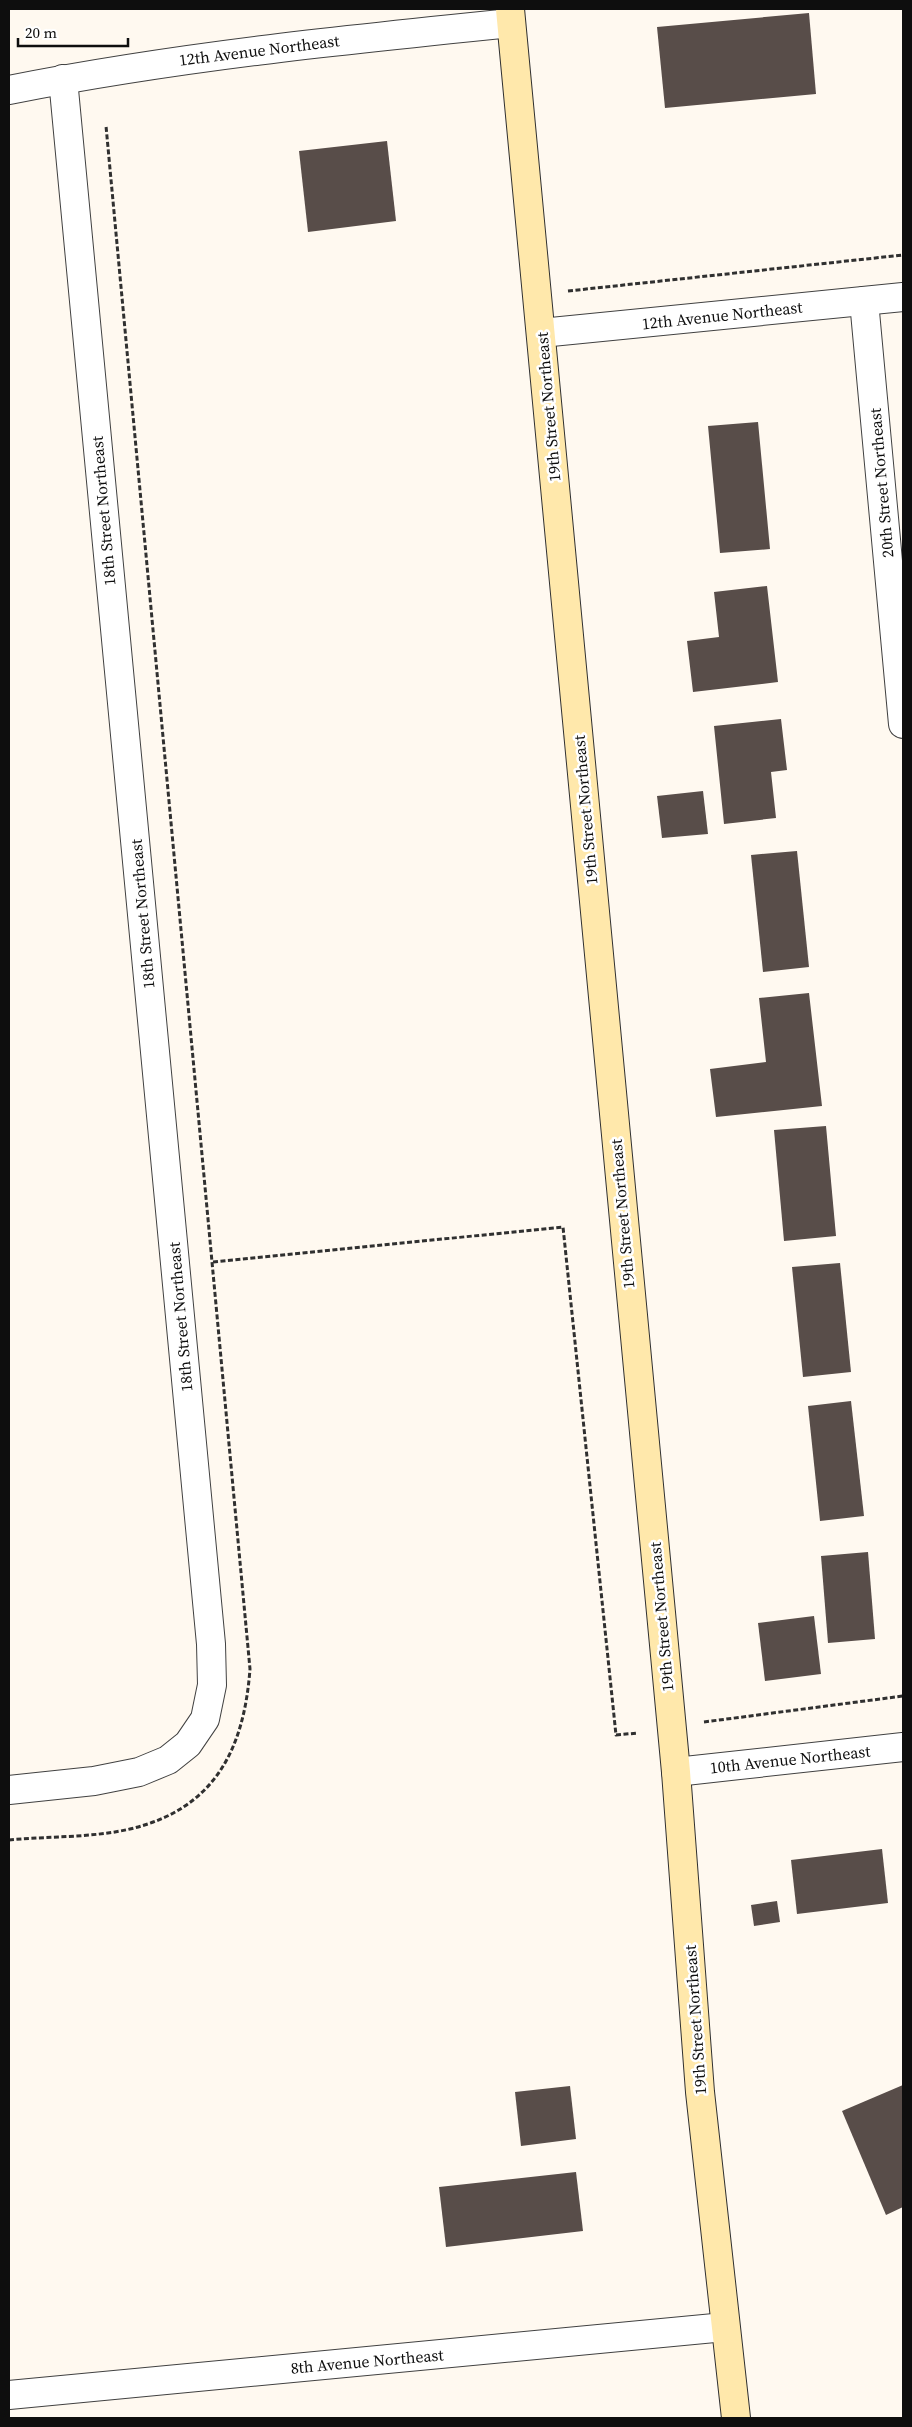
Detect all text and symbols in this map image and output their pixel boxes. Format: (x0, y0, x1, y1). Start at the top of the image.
scale bar (18, 15, 128, 47)
text: 20 m (25, 22, 57, 43)
street label: 12th Avenue Northeast (178, 29, 341, 71)
street label: 12th Avenue Northeast (641, 296, 804, 334)
street label: 19th Street Northeast (530, 330, 566, 483)
street label: 20th Street Northeast (863, 406, 899, 559)
street label: 18th Street Northeast (85, 434, 121, 587)
street label: 19th Street Northeast (567, 733, 603, 886)
street label: 18th Street Northeast (124, 837, 160, 990)
street label: 19th Street Northeast (604, 1137, 640, 1290)
street label: 18th Street Northeast (162, 1240, 198, 1393)
street label: 19th Street Northeast (643, 1540, 679, 1693)
street label: 10th Avenue Northeast (709, 1740, 872, 1778)
street label: 19th Street Northeast (679, 1944, 711, 2096)
street label: 8th Avenue Northeast (290, 2343, 445, 2379)

